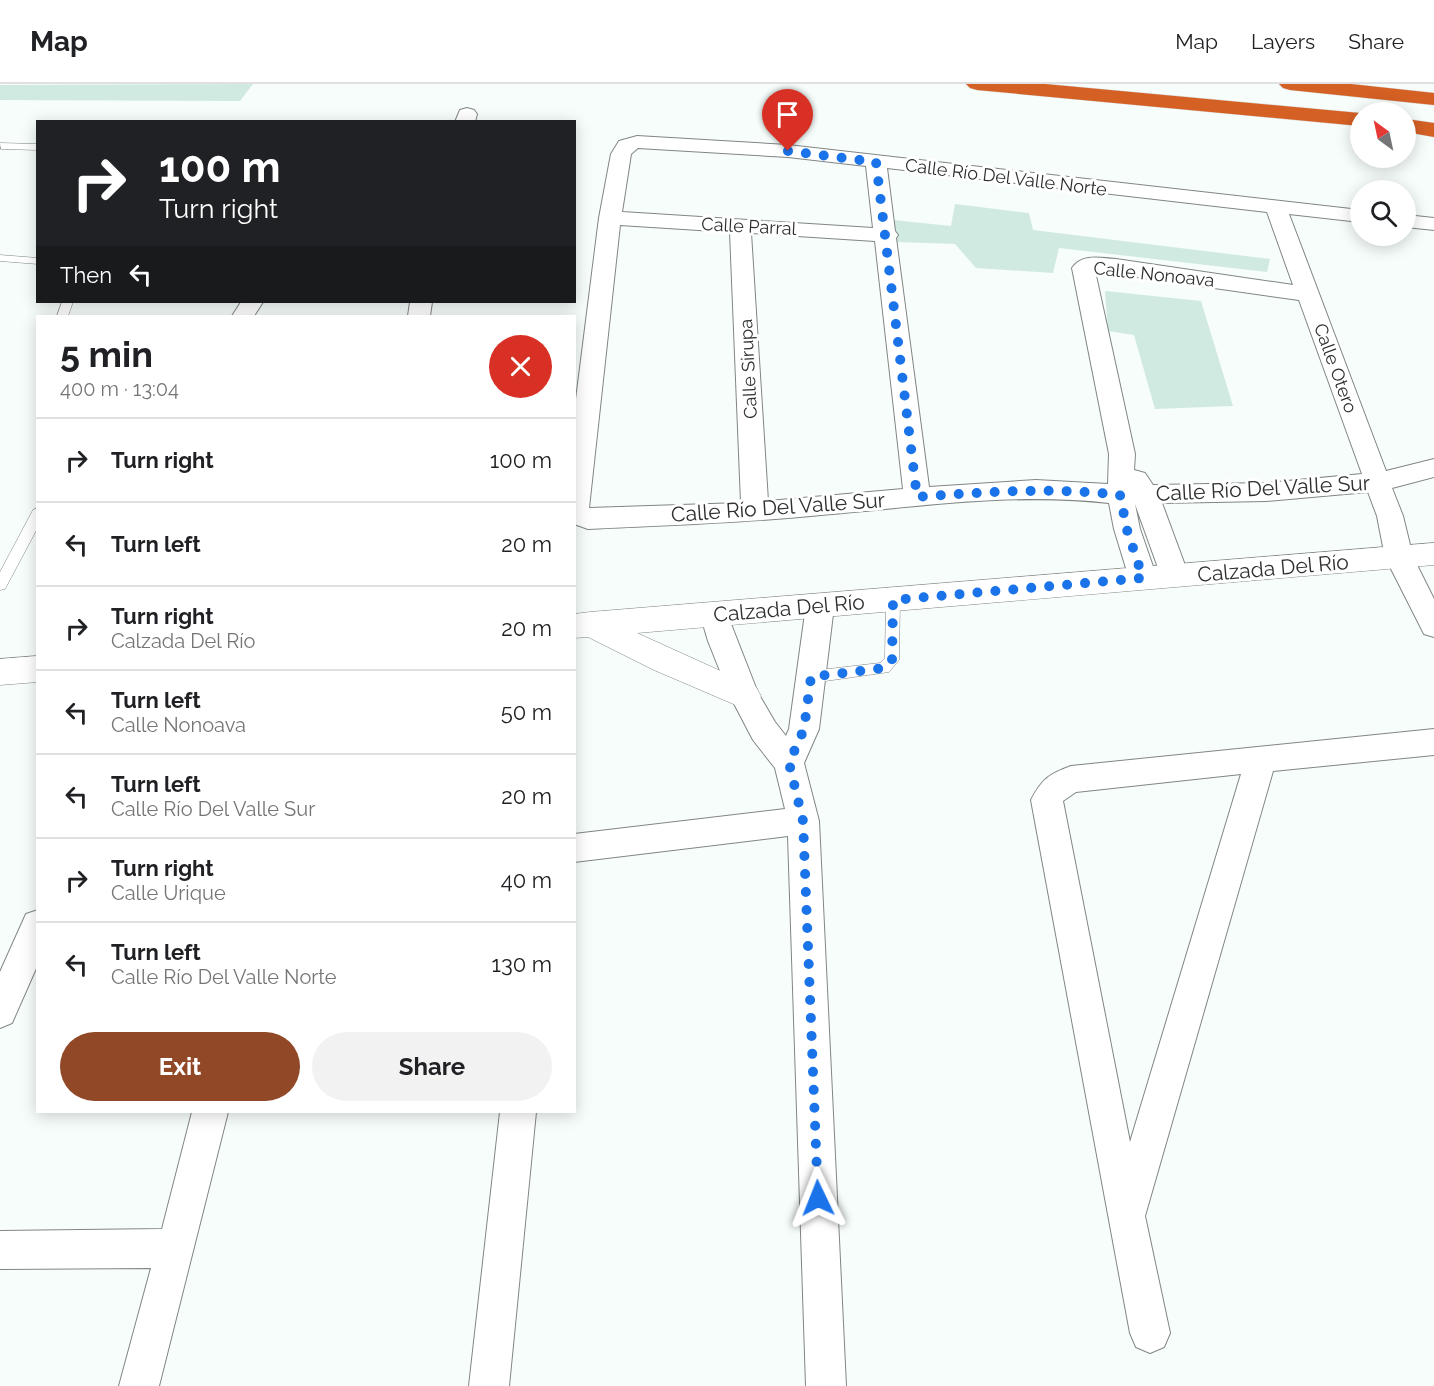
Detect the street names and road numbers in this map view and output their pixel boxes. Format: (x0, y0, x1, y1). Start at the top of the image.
street label: Calle Río Del Valle Norte (904, 154, 1108, 200)
street label: Calle Parral (701, 213, 797, 239)
street label: Calle Nonoava (1093, 257, 1215, 291)
street label: Calle Sirupa (735, 319, 761, 419)
street label: Calle Otero (1310, 320, 1362, 416)
street label: Calle Río Del Valle Sur (1155, 470, 1371, 506)
street label: Calle Río Del Valle Sur (670, 487, 886, 527)
street label: Calzada Del Río (1196, 549, 1350, 587)
street label: Calzada Del Río (712, 589, 866, 627)

